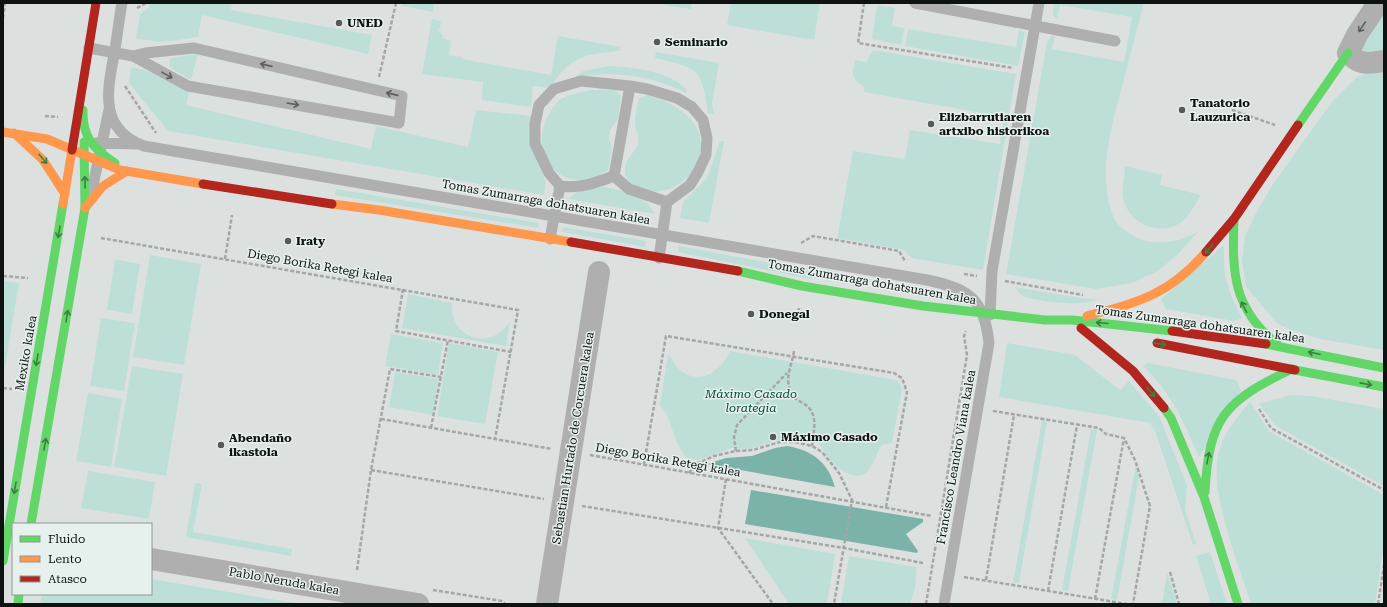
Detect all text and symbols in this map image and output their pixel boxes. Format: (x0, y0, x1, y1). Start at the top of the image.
place label: UNED (347, 16, 383, 30)
marker: UNED (334, 18, 344, 28)
one-way arrow (1358, 22, 1366, 33)
place label: Seminario (665, 35, 728, 49)
marker: Seminario (652, 37, 662, 47)
one-way arrow (259, 61, 272, 68)
one-way arrow (161, 71, 173, 79)
one-way arrow (386, 90, 399, 98)
place label: Tanatorio Lauzurica (1190, 96, 1250, 124)
one-way arrow (286, 101, 299, 109)
marker: Tanatorio Lauzurica (1177, 105, 1187, 115)
place label: Elizbarrutiaren artxibo historikoa (939, 110, 1049, 138)
marker: Elizbarrutiaren artxibo historikoa (926, 119, 936, 129)
one-way arrow (38, 154, 47, 164)
one-way arrow (81, 176, 89, 189)
street label: Tomas Zumarraga dohatsuaren kalea (441, 177, 652, 227)
one-way arrow (54, 225, 62, 238)
place label: Iraty (296, 234, 326, 248)
marker: Iraty (283, 236, 293, 246)
one-way arrow (1204, 244, 1213, 254)
street label: Diego Borika Retegi kalea (246, 246, 394, 286)
street label: Tomas Zumarraga dohatsuaren kalea (767, 257, 978, 307)
one-way arrow (1240, 301, 1247, 313)
street label: Tomas Zumarraga dohatsuaren kalea (1094, 302, 1306, 346)
place label: Donegal (759, 307, 810, 321)
marker: Donegal (746, 309, 756, 319)
one-way arrow (63, 310, 71, 323)
street label: Mexiko kalea (12, 314, 40, 392)
one-way arrow (1096, 319, 1109, 326)
street label: Sebastian Hurtado de Corcuera kalea (549, 330, 597, 545)
one-way arrow (1153, 340, 1166, 348)
one-way arrow (1307, 349, 1320, 357)
one-way arrow (33, 353, 41, 366)
street label: Francisco Leandro Viana kalea (934, 368, 978, 545)
one-way arrow (1359, 380, 1372, 388)
one-way arrow (1146, 386, 1155, 396)
park label: Máximo Casado lorategia (704, 387, 797, 415)
place label: Máximo Casado (781, 430, 878, 444)
place label: Abendaño ikastola (229, 431, 292, 459)
marker: Máximo Casado (768, 432, 778, 442)
one-way arrow (41, 438, 49, 451)
marker: Abendaño ikastola (216, 440, 226, 450)
street label: Diego Borika Retegi kalea (594, 440, 742, 480)
one-way arrow (1204, 452, 1212, 465)
one-way arrow (11, 482, 19, 495)
legend (12, 523, 152, 595)
text: Fluido (48, 532, 85, 546)
text: Lento (48, 552, 82, 566)
street label: Pablo Neruda kalea (228, 564, 341, 598)
text: Atasco (48, 572, 87, 586)

